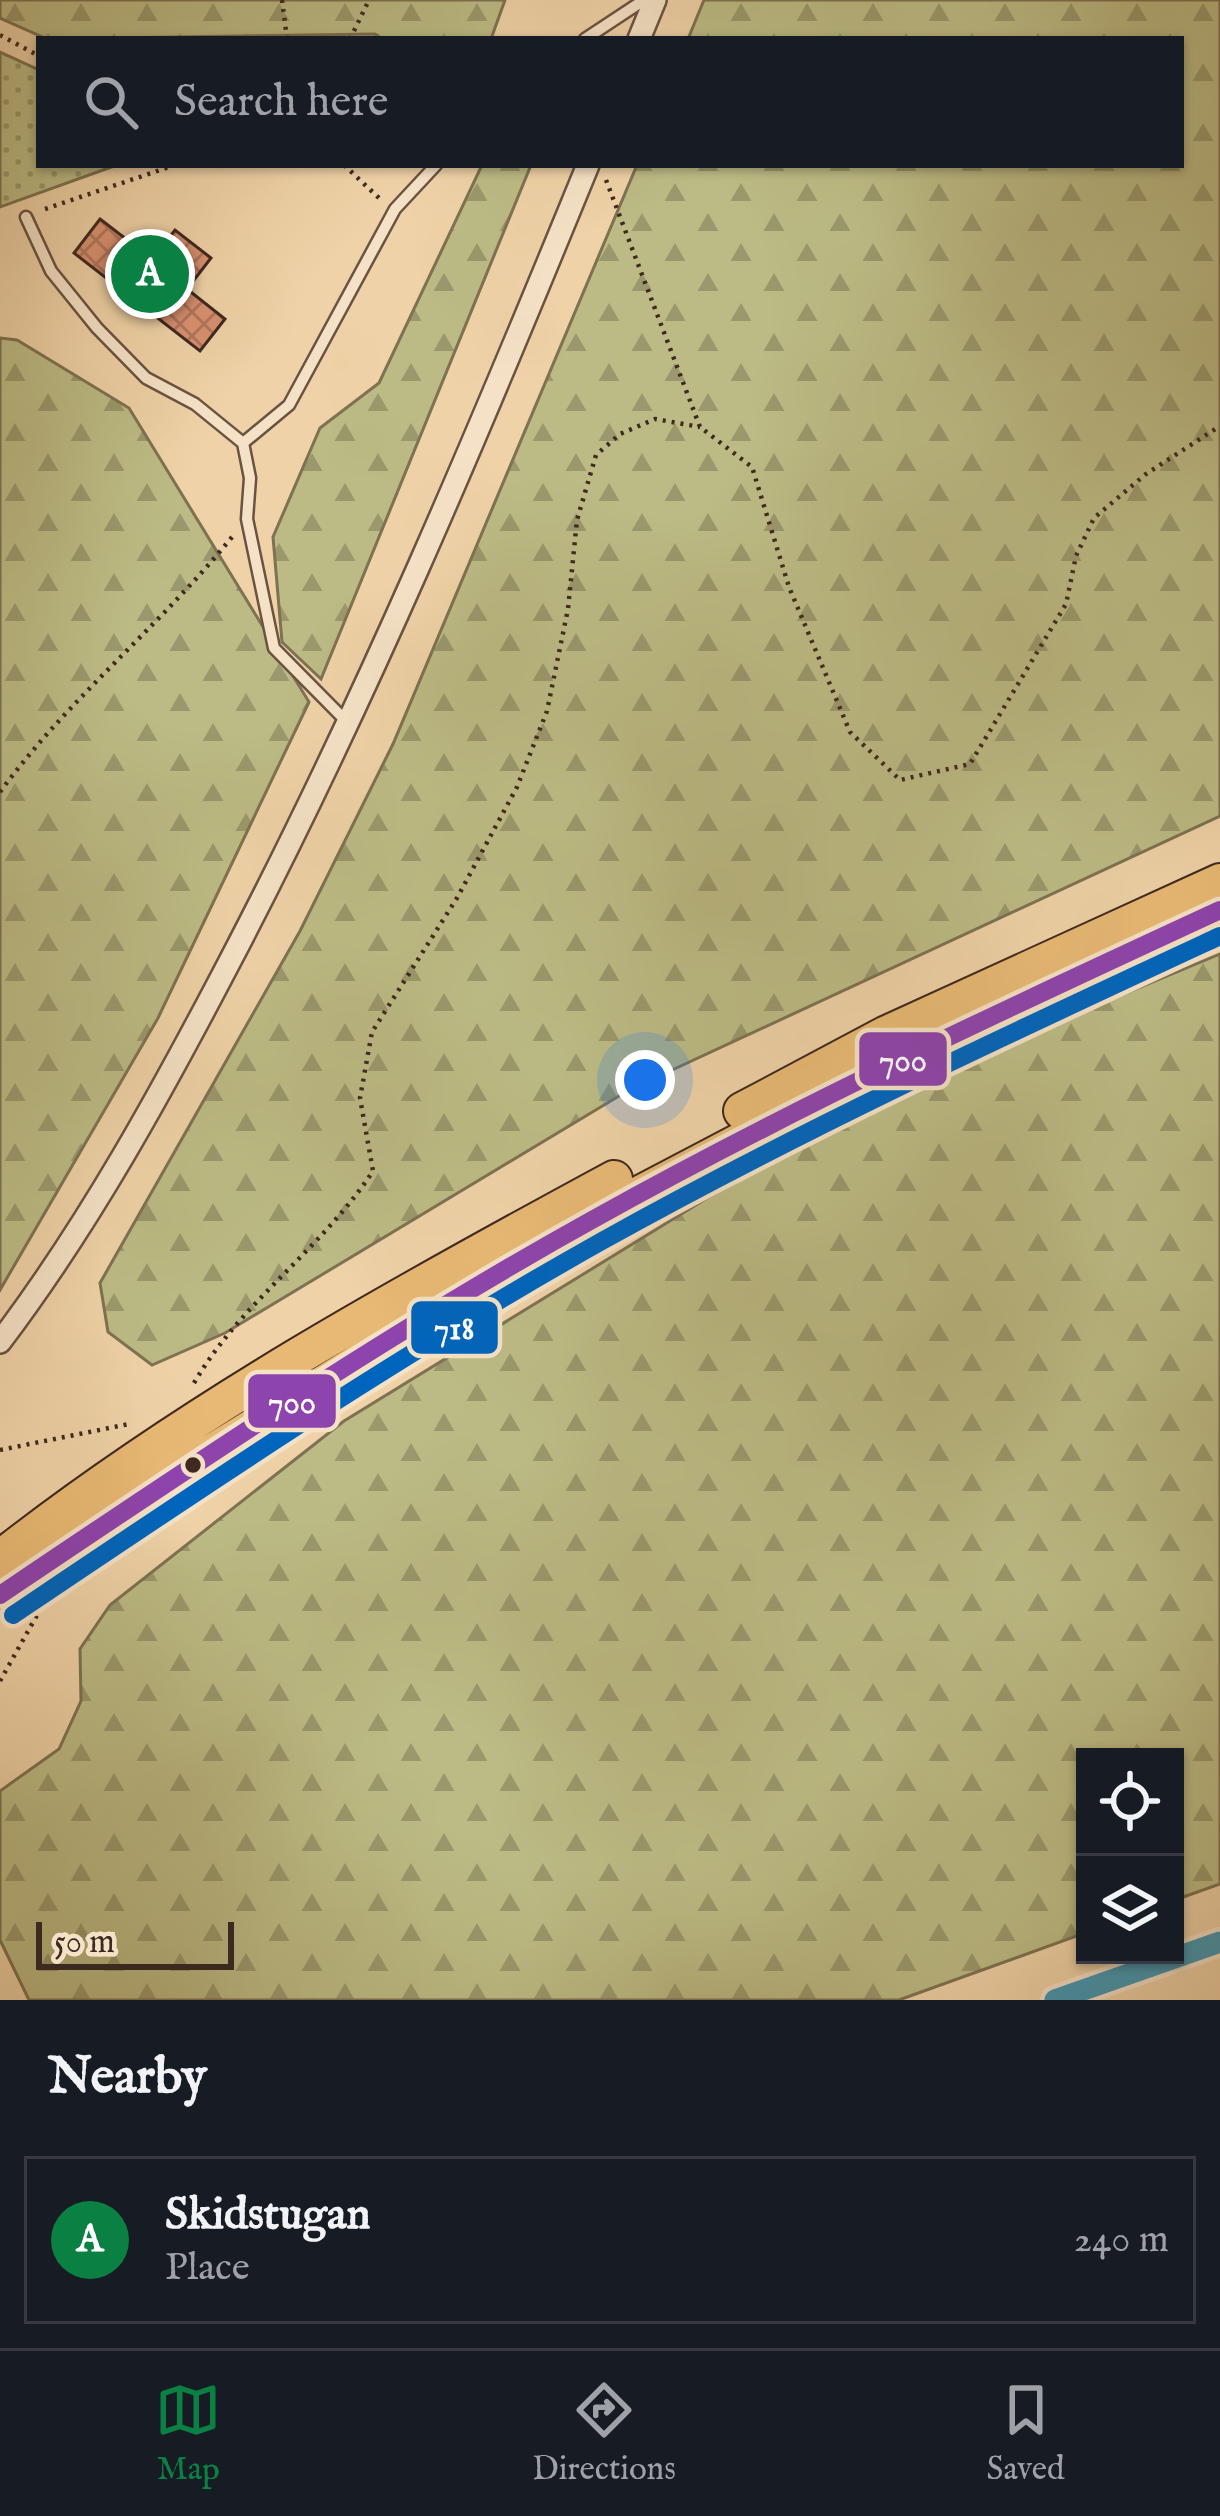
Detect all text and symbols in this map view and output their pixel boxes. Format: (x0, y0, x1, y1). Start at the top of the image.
search box (36, 36, 1184, 168)
icon: search (78, 69, 144, 135)
text: Search here (174, 74, 388, 131)
pin: A (111, 229, 189, 319)
line badge: 700 (857, 1030, 949, 1088)
text: 700 (879, 1041, 927, 1083)
your location (615, 1050, 675, 1110)
line badge: 718 (409, 1299, 500, 1356)
text: 718 (434, 1309, 474, 1351)
line badge: 700 (246, 1372, 338, 1430)
text: 700 (268, 1383, 316, 1425)
unlabelled marker (182, 1454, 204, 1476)
map controls (1076, 1748, 1184, 1964)
button: locate (1076, 1748, 1184, 1856)
button: layers (1076, 1856, 1184, 1964)
scale bar (36, 1916, 234, 1969)
text: 50 m (54, 1922, 115, 1964)
text: Nearby (48, 2046, 207, 2111)
text: Skidstugan (165, 2187, 370, 2244)
text: A (77, 2216, 103, 2265)
text: 240 m (1074, 2216, 1169, 2265)
text: Place (165, 2244, 250, 2293)
tab: Map (155, 2377, 221, 2491)
tab: Directions (532, 2377, 676, 2491)
tab: Saved (987, 2377, 1065, 2491)

